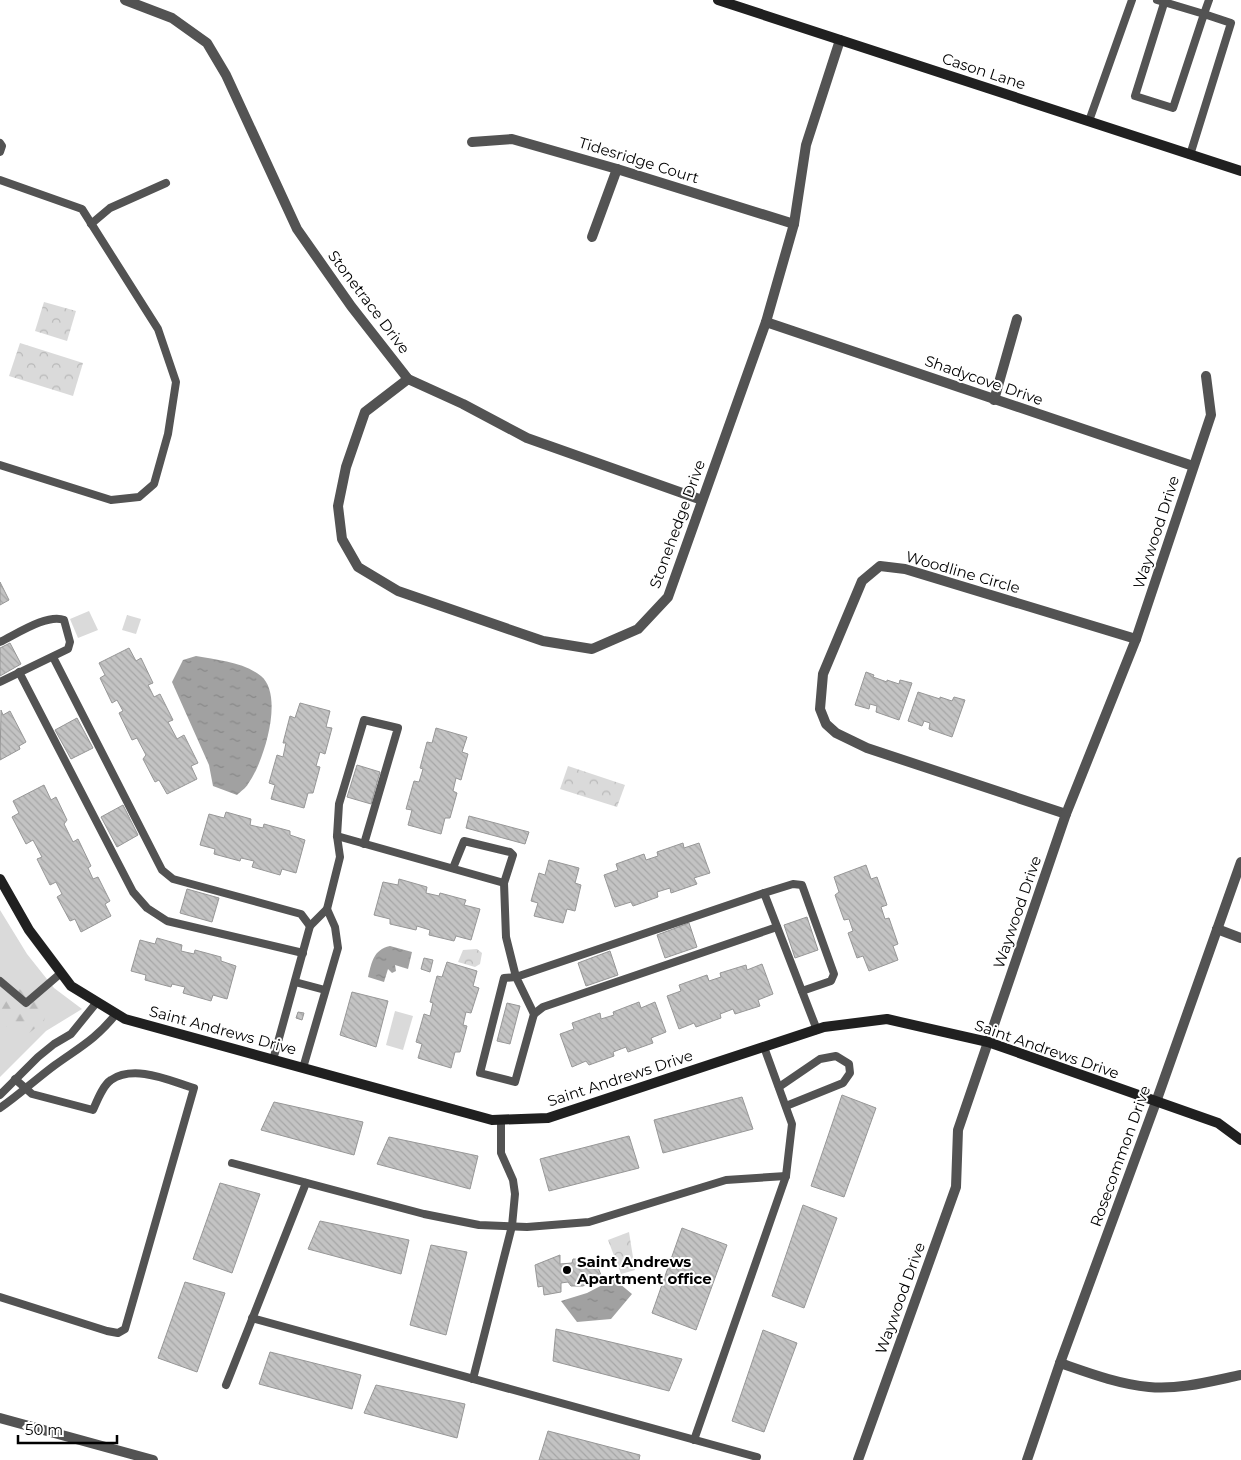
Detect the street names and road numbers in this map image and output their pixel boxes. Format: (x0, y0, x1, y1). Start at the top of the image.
street label: Cason Lane (940, 49, 1028, 93)
street label: Tidesridge Court (577, 133, 701, 187)
street label: Stonetrace Drive (324, 247, 414, 357)
street label: Shadycove Drive (922, 351, 1046, 409)
street label: Stonehedge Drive (645, 457, 709, 591)
street label: Waywood Drive (1129, 473, 1183, 591)
street label: Woodline Circle (904, 547, 1022, 597)
street label: Waywood Drive (989, 853, 1045, 971)
street label: Saint Andrews Drive (147, 1001, 299, 1059)
street label: Saint Andrews Drive (972, 1015, 1122, 1083)
street label: Saint Andrews Drive (545, 1046, 695, 1110)
street label: Rosecommon Drive (1086, 1083, 1154, 1229)
street label: Waywood Drive (871, 1239, 929, 1357)

